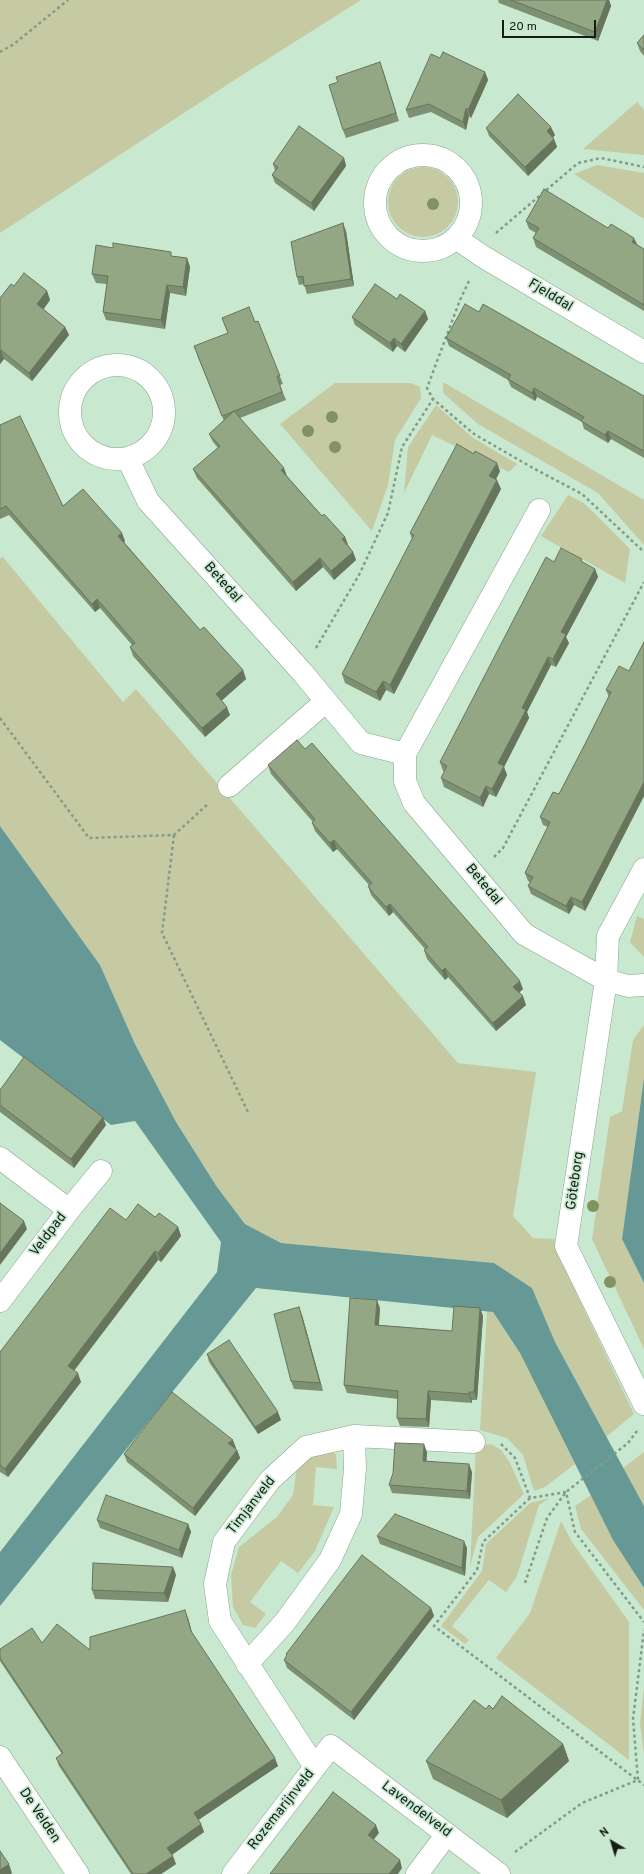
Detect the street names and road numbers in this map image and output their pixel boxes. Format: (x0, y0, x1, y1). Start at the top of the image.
street label: Fjelddal (525, 276, 575, 316)
street label: Betedal (200, 559, 244, 607)
street label: Betedal (461, 861, 505, 909)
street label: Göteborg (564, 1151, 588, 1211)
street label: Veldpad (27, 1210, 71, 1260)
street label: Timjanveld (224, 1474, 280, 1538)
street label: Rozemarijnveld (245, 1766, 319, 1854)
street label: Lavendelveld (378, 1778, 454, 1842)
street label: De Velden (15, 1785, 63, 1847)

